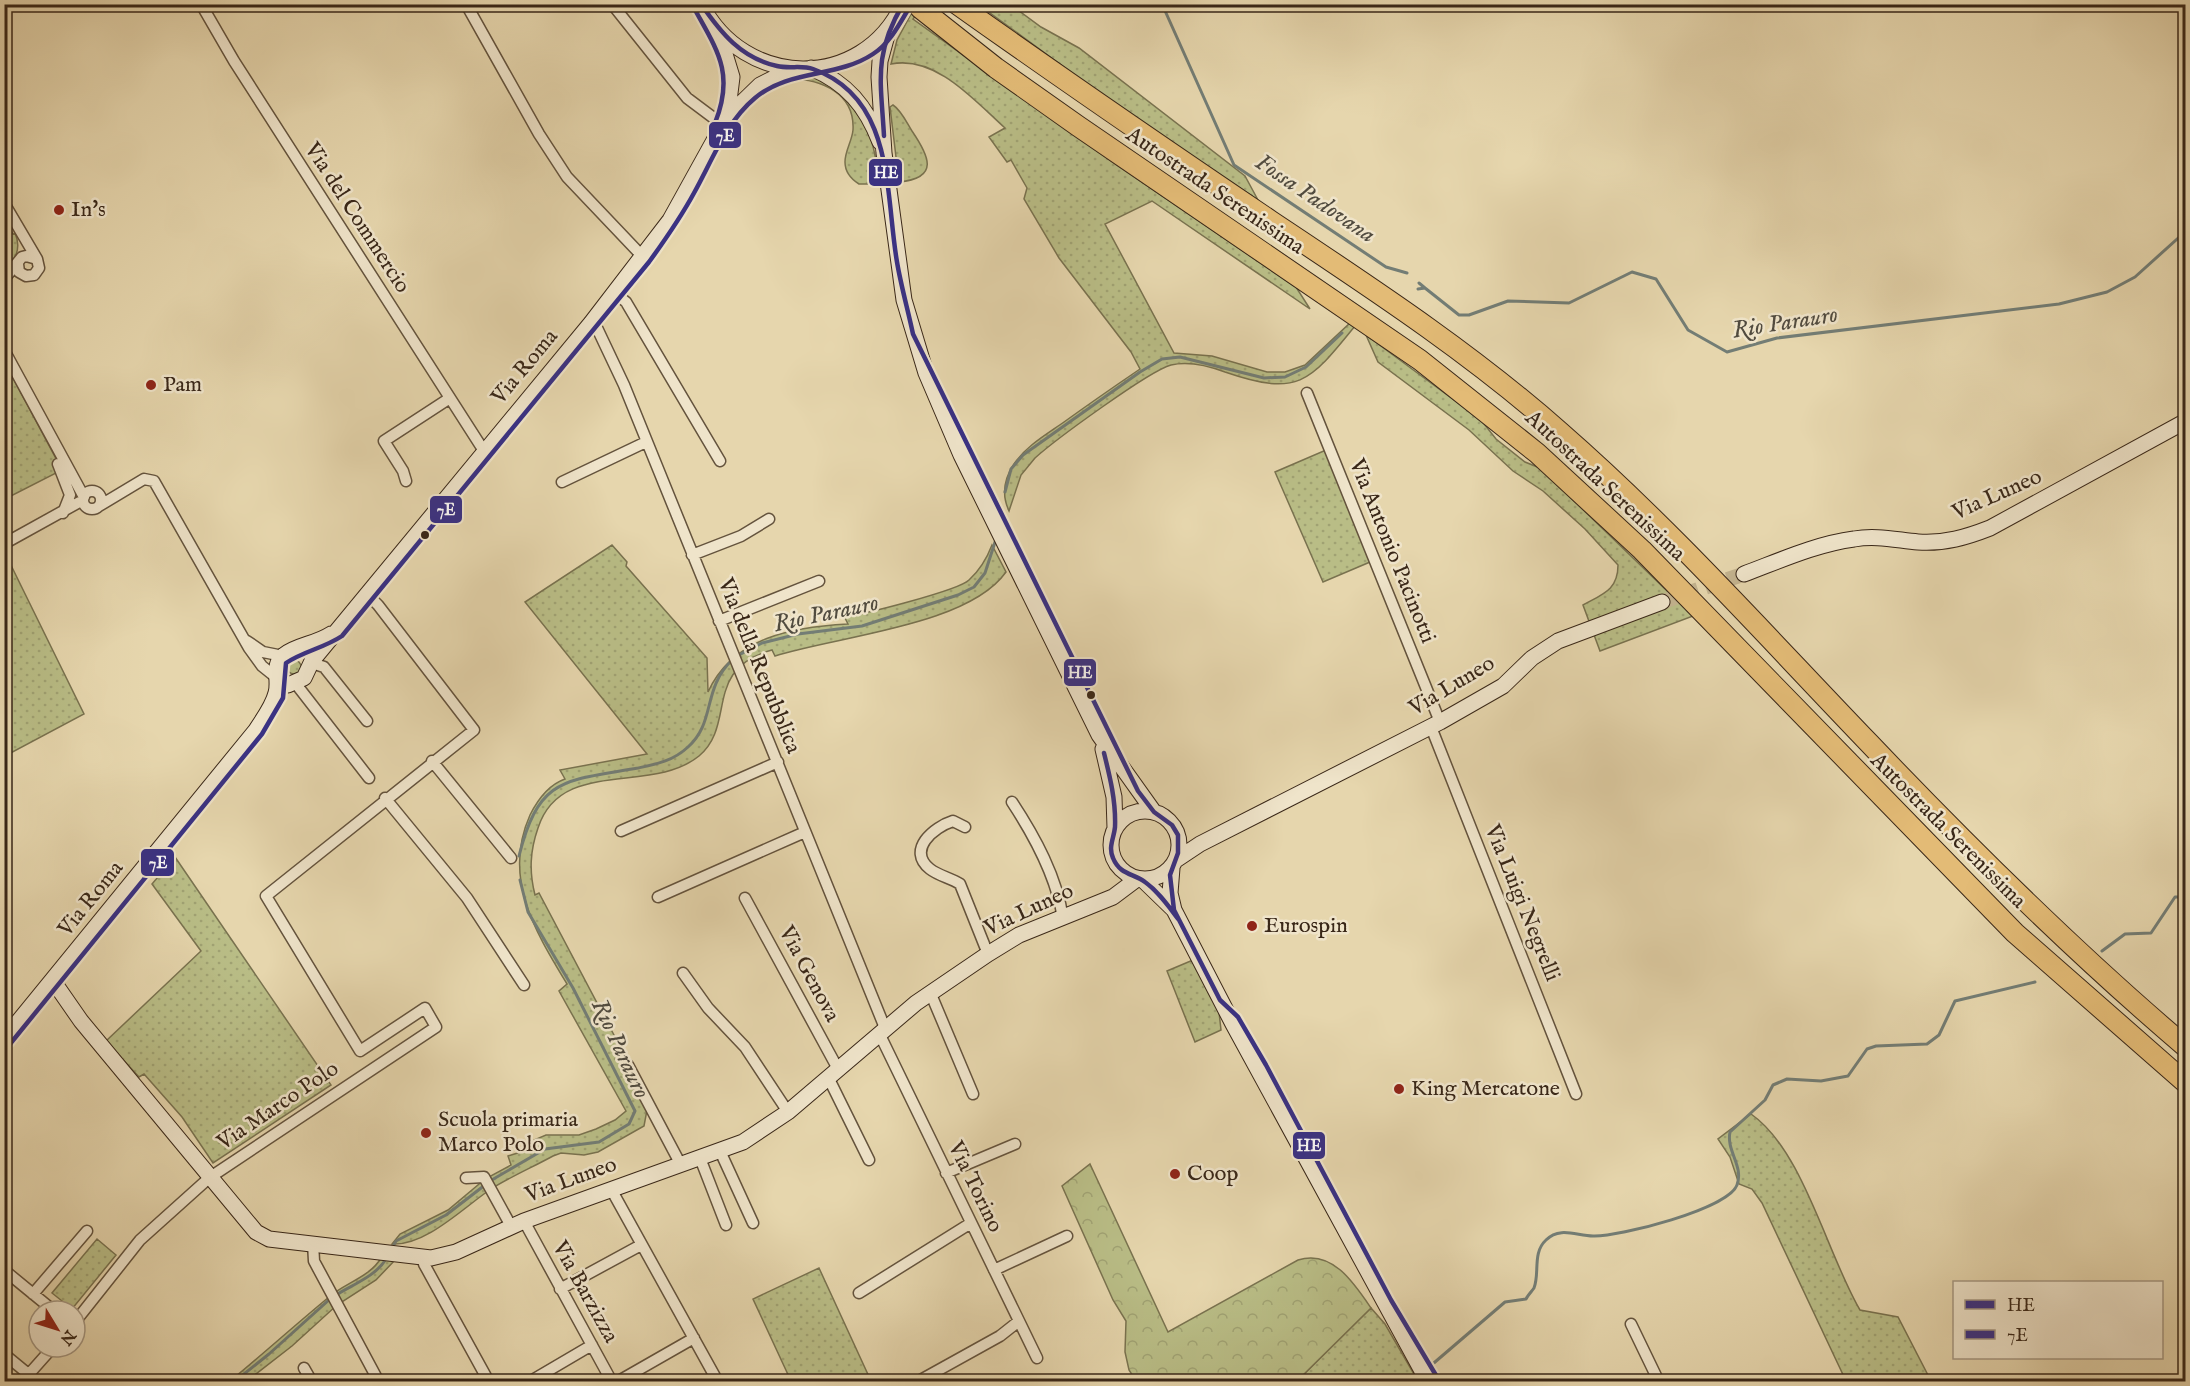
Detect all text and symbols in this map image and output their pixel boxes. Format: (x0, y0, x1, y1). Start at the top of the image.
street label: Autostrada Serenissima (1119, 120, 1310, 261)
line badge: 7E (708, 121, 742, 149)
text: 7E (716, 127, 734, 147)
street label: Via del Commercio (297, 137, 416, 299)
water label: Fossa Padovana (1249, 147, 1381, 251)
line badge: HE (868, 158, 903, 187)
text: HE (874, 164, 898, 184)
place label: In's (71, 196, 106, 224)
marker: In's (52, 203, 66, 217)
water label: Rio Parauro (1730, 299, 1840, 347)
street label: Via Roma (485, 323, 565, 411)
place label: Pam (163, 371, 202, 399)
marker: Pam (144, 378, 158, 392)
street label: Autostrada Serenissima (1518, 404, 1692, 568)
street label: Via Antonio Pacinotti (1342, 454, 1442, 647)
street label: Via Luneo (1947, 463, 2046, 528)
line badge: 7E (429, 495, 463, 524)
text: 7E (437, 501, 455, 521)
unlabelled marker (419, 529, 431, 541)
street label: Via della Repubblica (711, 573, 807, 758)
water label: Rio Parauro (771, 588, 881, 640)
street label: Via Luneo (1403, 649, 1500, 723)
line badge: HE (1063, 658, 1097, 687)
text: HE (1068, 664, 1092, 684)
unlabelled marker (1085, 689, 1097, 701)
street label: Autostrada Serenissima (1863, 746, 2032, 915)
street label: Via Luigi Negrelli (1477, 820, 1566, 986)
line badge: 7E (140, 848, 175, 877)
text: 7E (149, 854, 167, 874)
street label: Via Roma (51, 855, 130, 943)
street label: Via Luneo (979, 877, 1078, 943)
place label: Eurospin (1264, 912, 1348, 940)
marker: Eurospin (1245, 919, 1259, 933)
street label: Via Genova (772, 920, 846, 1027)
water label: Rio Parauro (583, 994, 657, 1104)
street label: Via Marco Polo (211, 1055, 344, 1158)
place label: King Mercatone (1411, 1075, 1560, 1103)
marker: King Mercatone (1392, 1082, 1406, 1096)
place label: Scuola primaria Marco Polo (438, 1106, 578, 1159)
marker: Scuola primaria Marco Polo (419, 1126, 433, 1140)
line badge: HE (1292, 1131, 1326, 1160)
street label: Via Torino (941, 1136, 1009, 1237)
text: HE (1297, 1137, 1321, 1157)
street label: Via Luneo (520, 1150, 621, 1210)
place label: Coop (1187, 1160, 1238, 1188)
marker: Coop (1168, 1167, 1182, 1181)
street label: Via Barzizza (545, 1235, 625, 1348)
legend (1953, 1281, 2163, 1359)
text: HE (2007, 1295, 2035, 1318)
north arrow (27, 1299, 87, 1359)
text: N (55, 1325, 80, 1349)
text: 7E (2007, 1325, 2028, 1348)

